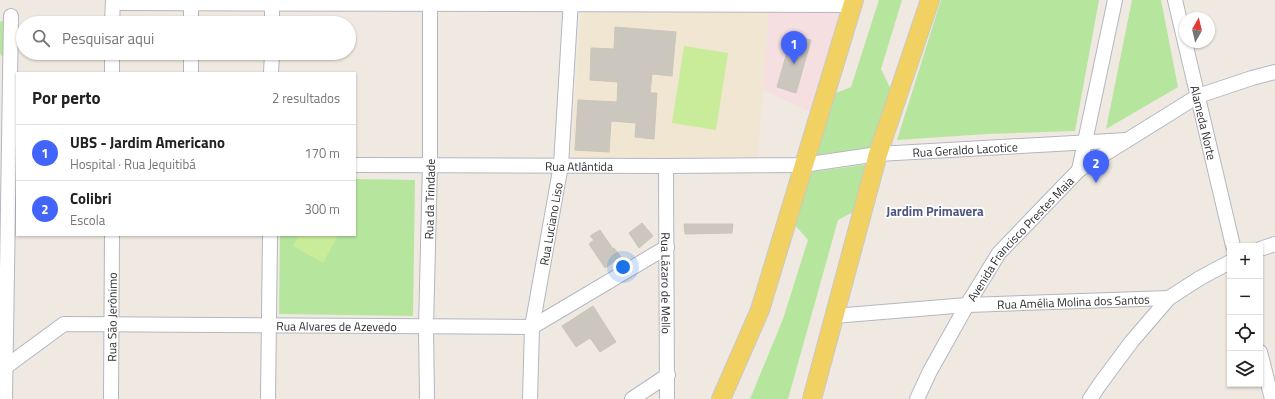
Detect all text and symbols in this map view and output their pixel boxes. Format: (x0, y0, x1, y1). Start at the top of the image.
north arrow (1179, 12, 1215, 48)
search box (16, 16, 356, 60)
icon: search (30, 27, 52, 49)
text: Pesquisar aqui (62, 27, 154, 50)
pin: 1 (781, 31, 807, 64)
street label: Alameda Norte (1186, 84, 1222, 162)
text: Por perto (32, 85, 101, 111)
text: 2 resultados (272, 88, 340, 108)
text: UBS - Jardim Americano (70, 131, 225, 154)
street label: Rua Geraldo Lacotice (912, 137, 1018, 162)
text: 1 (41, 143, 49, 163)
text: 170 m (304, 143, 340, 163)
pin: 2 (1083, 150, 1109, 183)
text: Hospital · Rua Jequitibá (70, 154, 196, 174)
street label: Rua Atlântida (545, 156, 613, 175)
street label: Rua da Trindade (419, 159, 440, 240)
street label: Avenida Francisco Prestes Maia (962, 172, 1078, 305)
street label: Rua Luciano Liso (534, 181, 567, 267)
text: Colibri (70, 187, 112, 210)
text: 2 (41, 199, 49, 219)
text: 300 m (304, 199, 340, 219)
district label: Jardim Primavera (886, 201, 984, 221)
text: Escola (70, 210, 105, 230)
street label: Rua Lázaro de Mello (657, 232, 676, 334)
map controls (1227, 243, 1263, 387)
button: + (1227, 243, 1263, 279)
your location (613, 257, 633, 277)
street label: Rua São Jerônimo (102, 272, 121, 362)
button: − (1227, 279, 1263, 315)
street label: Rua Amélia Molina dos Santos (997, 289, 1151, 313)
button: locate (1227, 315, 1263, 351)
street label: Rua Alvares de Azevedo (276, 316, 397, 336)
button: layers (1227, 351, 1263, 387)

